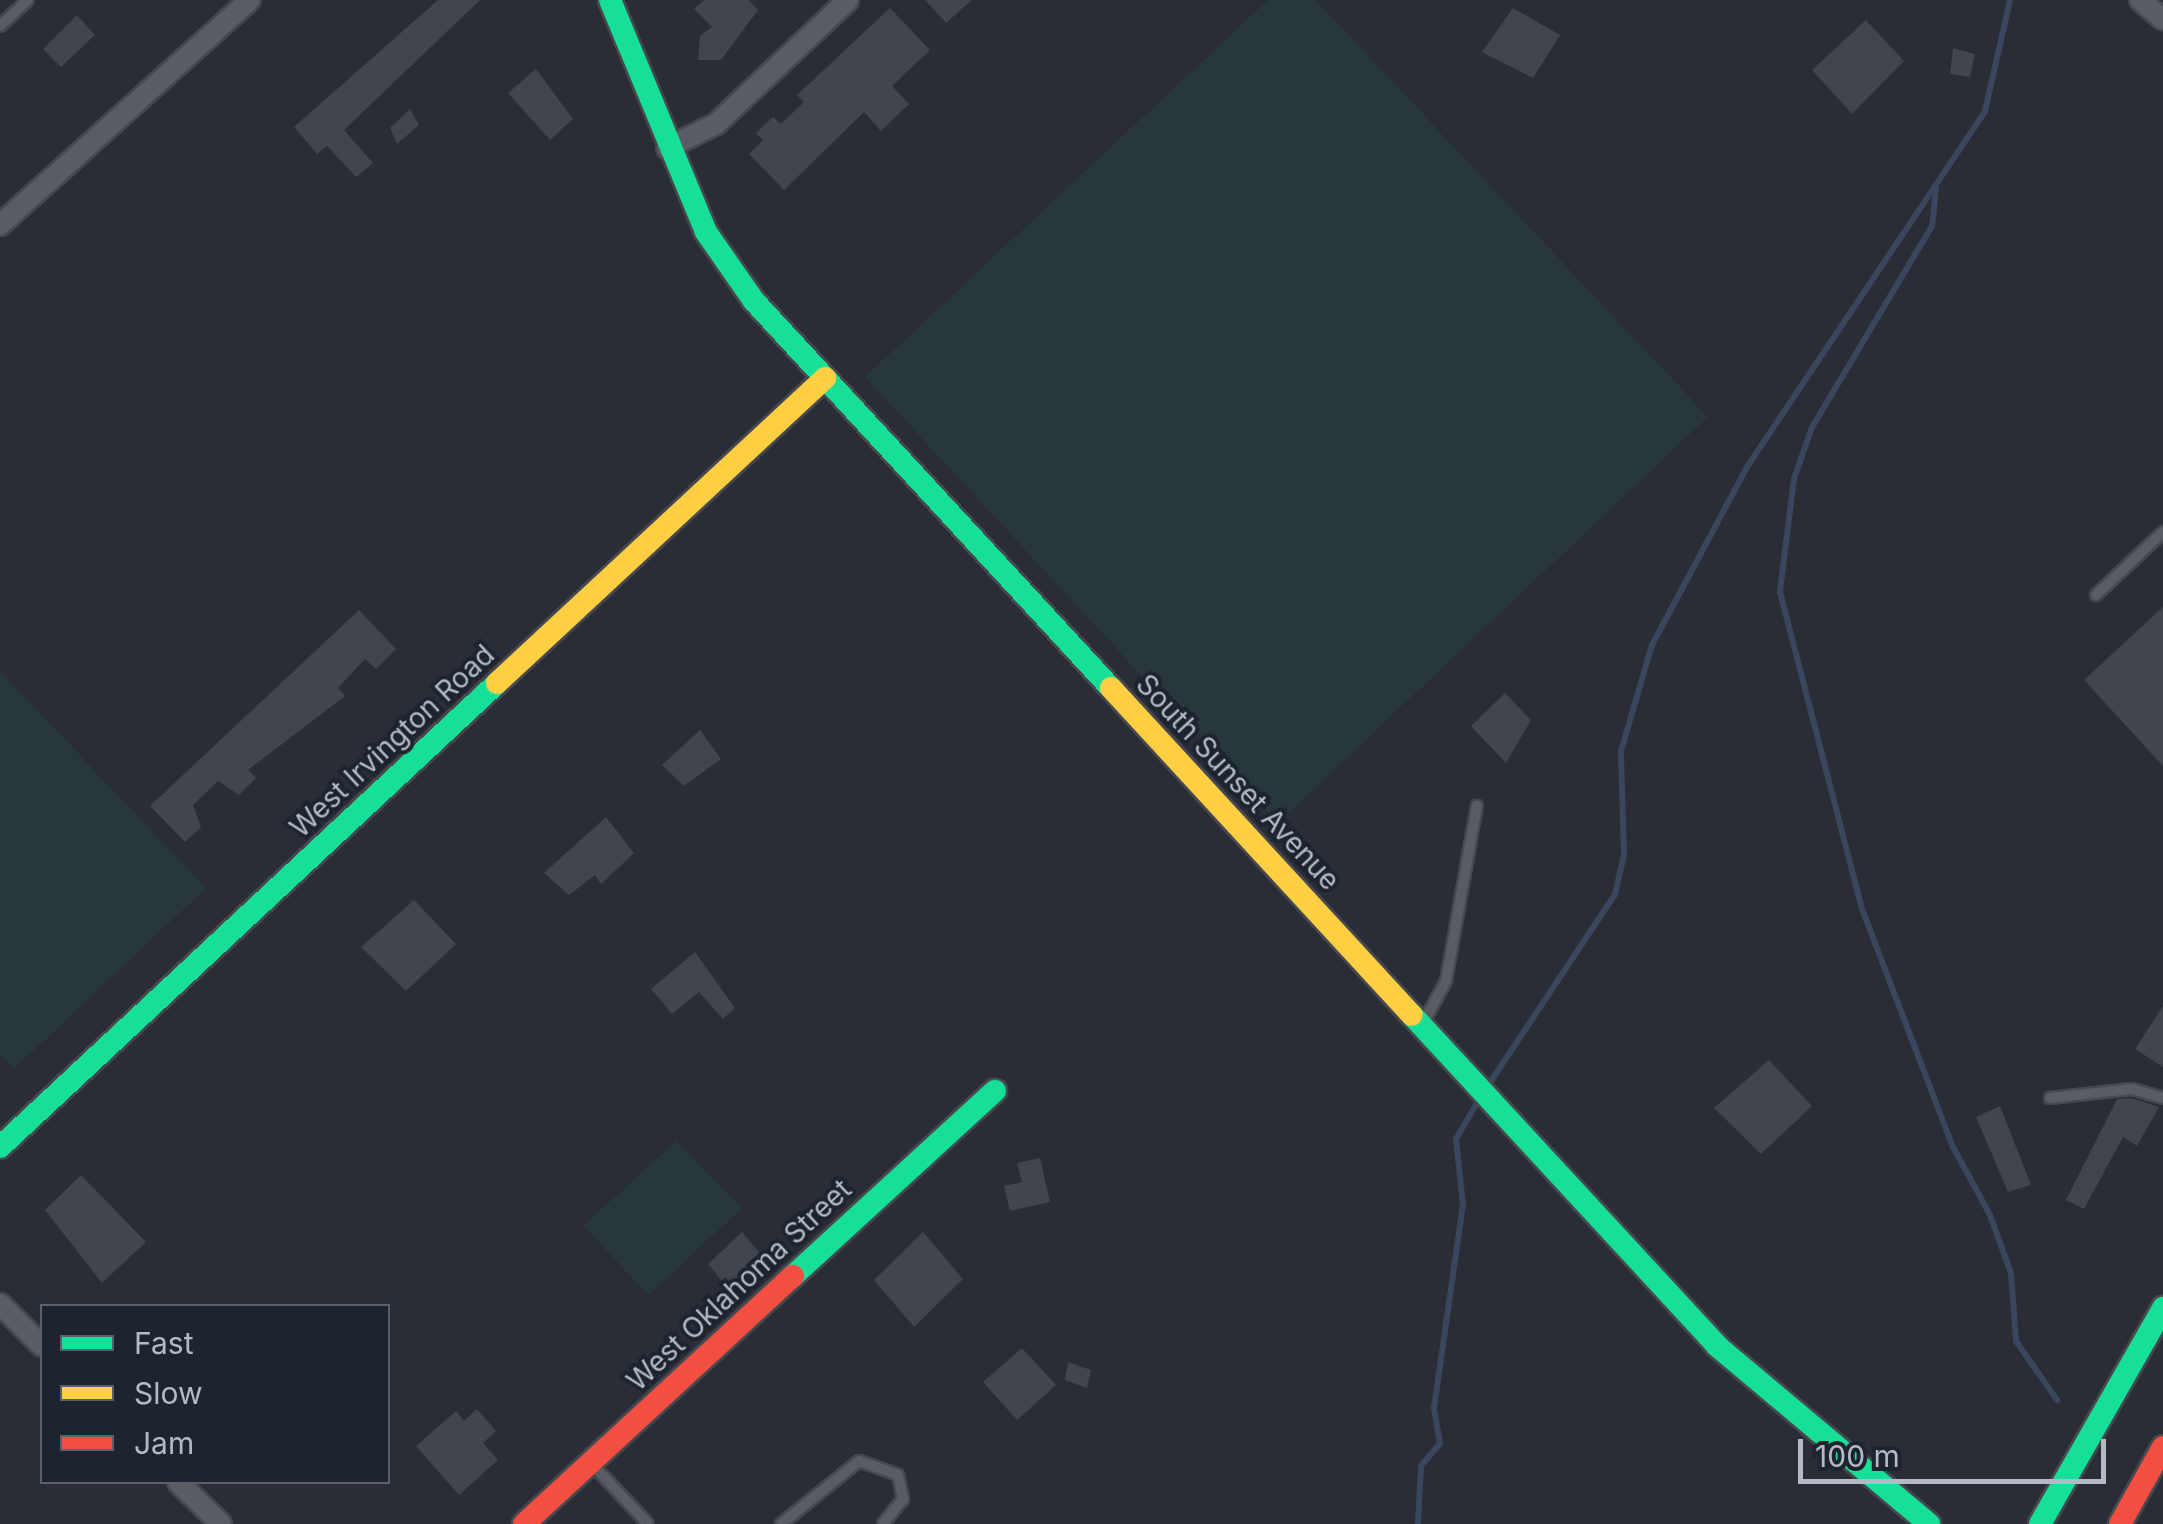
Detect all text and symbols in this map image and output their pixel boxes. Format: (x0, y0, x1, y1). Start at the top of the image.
street label: West Irvington Road (283, 638, 501, 844)
street label: South Sunset Avenue (1129, 667, 1347, 897)
street label: West Oklahoma Street (620, 1172, 858, 1398)
legend (40, 1304, 390, 1484)
text: Fast (134, 1325, 193, 1361)
text: Slow (134, 1375, 203, 1411)
scale bar (1803, 1419, 2110, 1481)
text: Jam (134, 1425, 194, 1461)
text: 100 m (1815, 1438, 1900, 1474)

